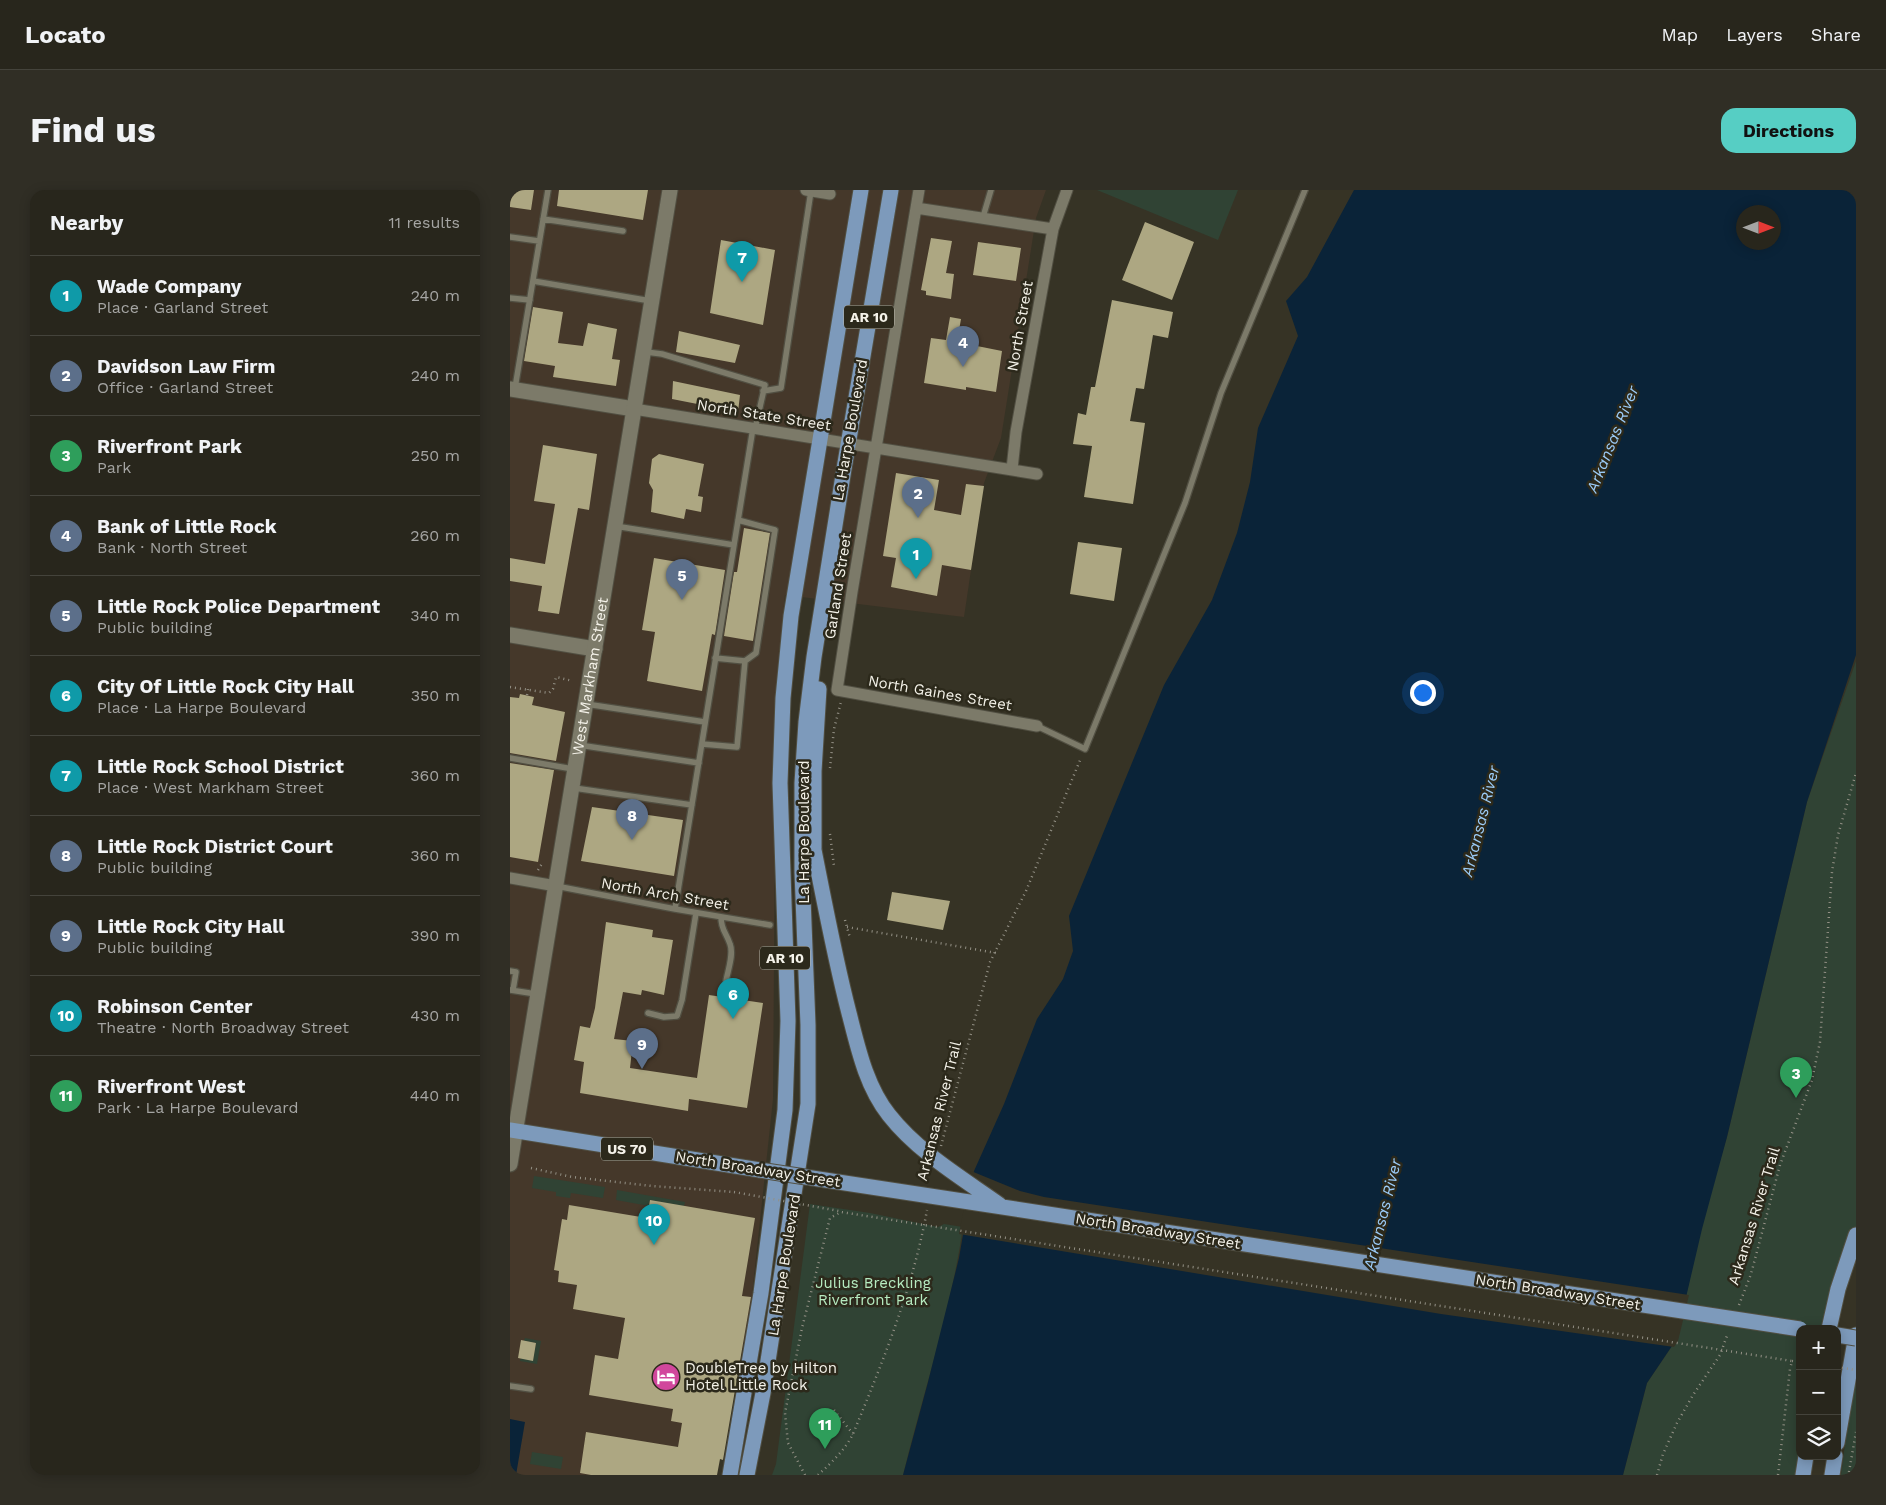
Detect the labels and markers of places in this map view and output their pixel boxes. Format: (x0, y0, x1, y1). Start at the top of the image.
pin: 7 (726, 241, 758, 282)
pin: 4 (947, 326, 979, 367)
pin: 2 (902, 477, 934, 518)
pin: 1 (900, 538, 932, 579)
pin: 5 (666, 559, 698, 600)
pin: 8 (616, 799, 648, 840)
pin: 6 (717, 978, 749, 1019)
pin: 9 (626, 1028, 658, 1069)
pin: 3 (1780, 1057, 1812, 1098)
pin: 10 (638, 1204, 670, 1245)
place label: DoubleTree by Hilton Hotel Little Rock (685, 1359, 837, 1394)
hotel icon: DoubleTree by Hilton Hotel Little Rock (651, 1362, 681, 1392)
pin: 11 (809, 1408, 841, 1449)

